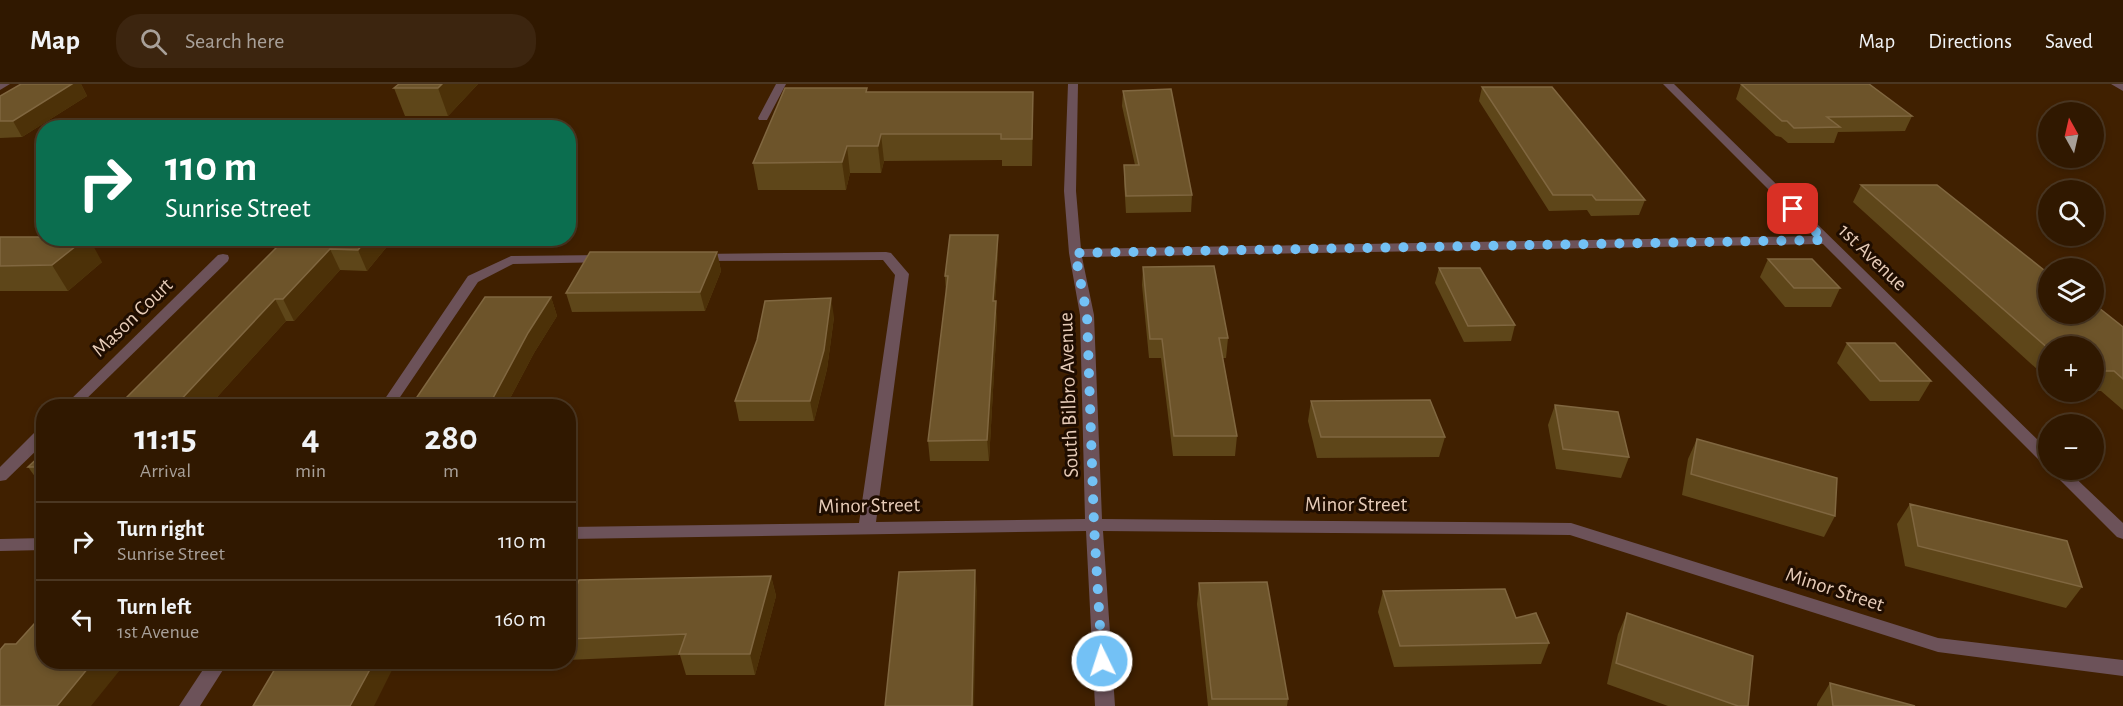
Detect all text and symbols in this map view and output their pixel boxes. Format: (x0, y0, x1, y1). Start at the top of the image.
search box (116, 14, 536, 68)
icon: search (137, 25, 170, 58)
text: Map (30, 27, 80, 55)
text: Search here (185, 30, 284, 52)
text: Map (1859, 31, 1895, 52)
text: Directions (1928, 31, 2012, 52)
text: Saved (2045, 31, 2093, 52)
north arrow (2038, 102, 2104, 168)
map controls (2038, 102, 2104, 480)
icon: right (66, 144, 144, 222)
text: 110 m (165, 146, 257, 188)
button: search (2038, 180, 2104, 246)
pin (1767, 183, 1818, 234)
icon: arrive (1776, 192, 1809, 225)
text: Sunrise Street (165, 195, 311, 222)
street label: 1st Avenue (1834, 220, 1911, 295)
button: layers (2038, 258, 2104, 324)
street label: Mason Court (88, 274, 177, 361)
street label: South Bilbro Avenue (1055, 312, 1082, 478)
button: + (2038, 336, 2104, 402)
button: − (2038, 414, 2104, 480)
text: 11:15 (134, 420, 197, 456)
text: 4 (302, 420, 320, 456)
text: 280 (424, 420, 478, 456)
text: Arrival (140, 461, 191, 481)
text: min (295, 461, 326, 481)
text: m (443, 461, 459, 481)
street label: Minor Street (818, 494, 921, 517)
street label: Minor Street (1305, 494, 1407, 515)
text: Turn right (117, 518, 204, 540)
icon: right (66, 525, 99, 558)
text: 110 m (498, 530, 546, 552)
text: Sunrise Street (117, 544, 225, 564)
street label: Minor Street (1783, 564, 1887, 615)
text: Turn left (117, 596, 191, 618)
icon: left (66, 603, 99, 636)
text: 160 m (495, 608, 546, 630)
text: 1st Avenue (117, 622, 199, 642)
position arrow (1070, 629, 1134, 693)

